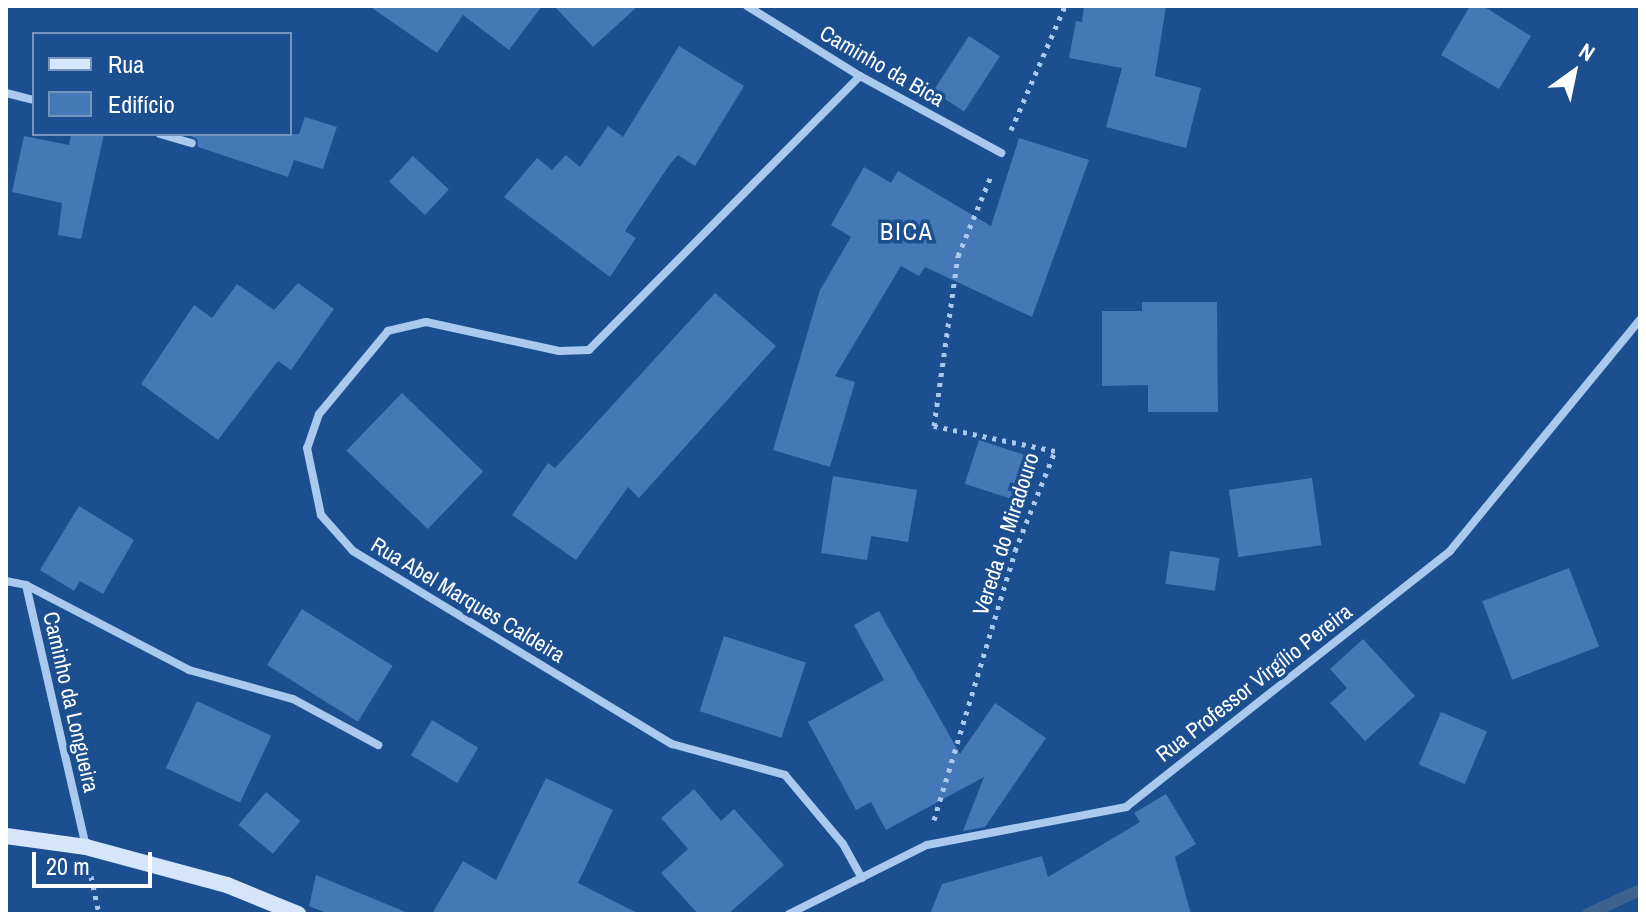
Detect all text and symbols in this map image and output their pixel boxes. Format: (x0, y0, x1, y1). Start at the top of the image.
street label: Caminho da Bica (815, 20, 949, 112)
legend (32, 32, 292, 136)
north arrow (1534, 32, 1614, 112)
text: N (1573, 36, 1601, 68)
text: Rua (108, 48, 144, 80)
text: Edifício (108, 88, 175, 120)
district label: BICA (880, 218, 934, 246)
street label: Vereda do Miradouro (967, 449, 1045, 619)
street label: Rua Abel Marques Caldeira (366, 531, 570, 669)
street label: Rua Professor Virgílio Pereira (1151, 598, 1357, 768)
street label: Caminho da Longueira (37, 609, 105, 795)
scale bar (36, 836, 156, 886)
text: 20 m (46, 850, 90, 882)

